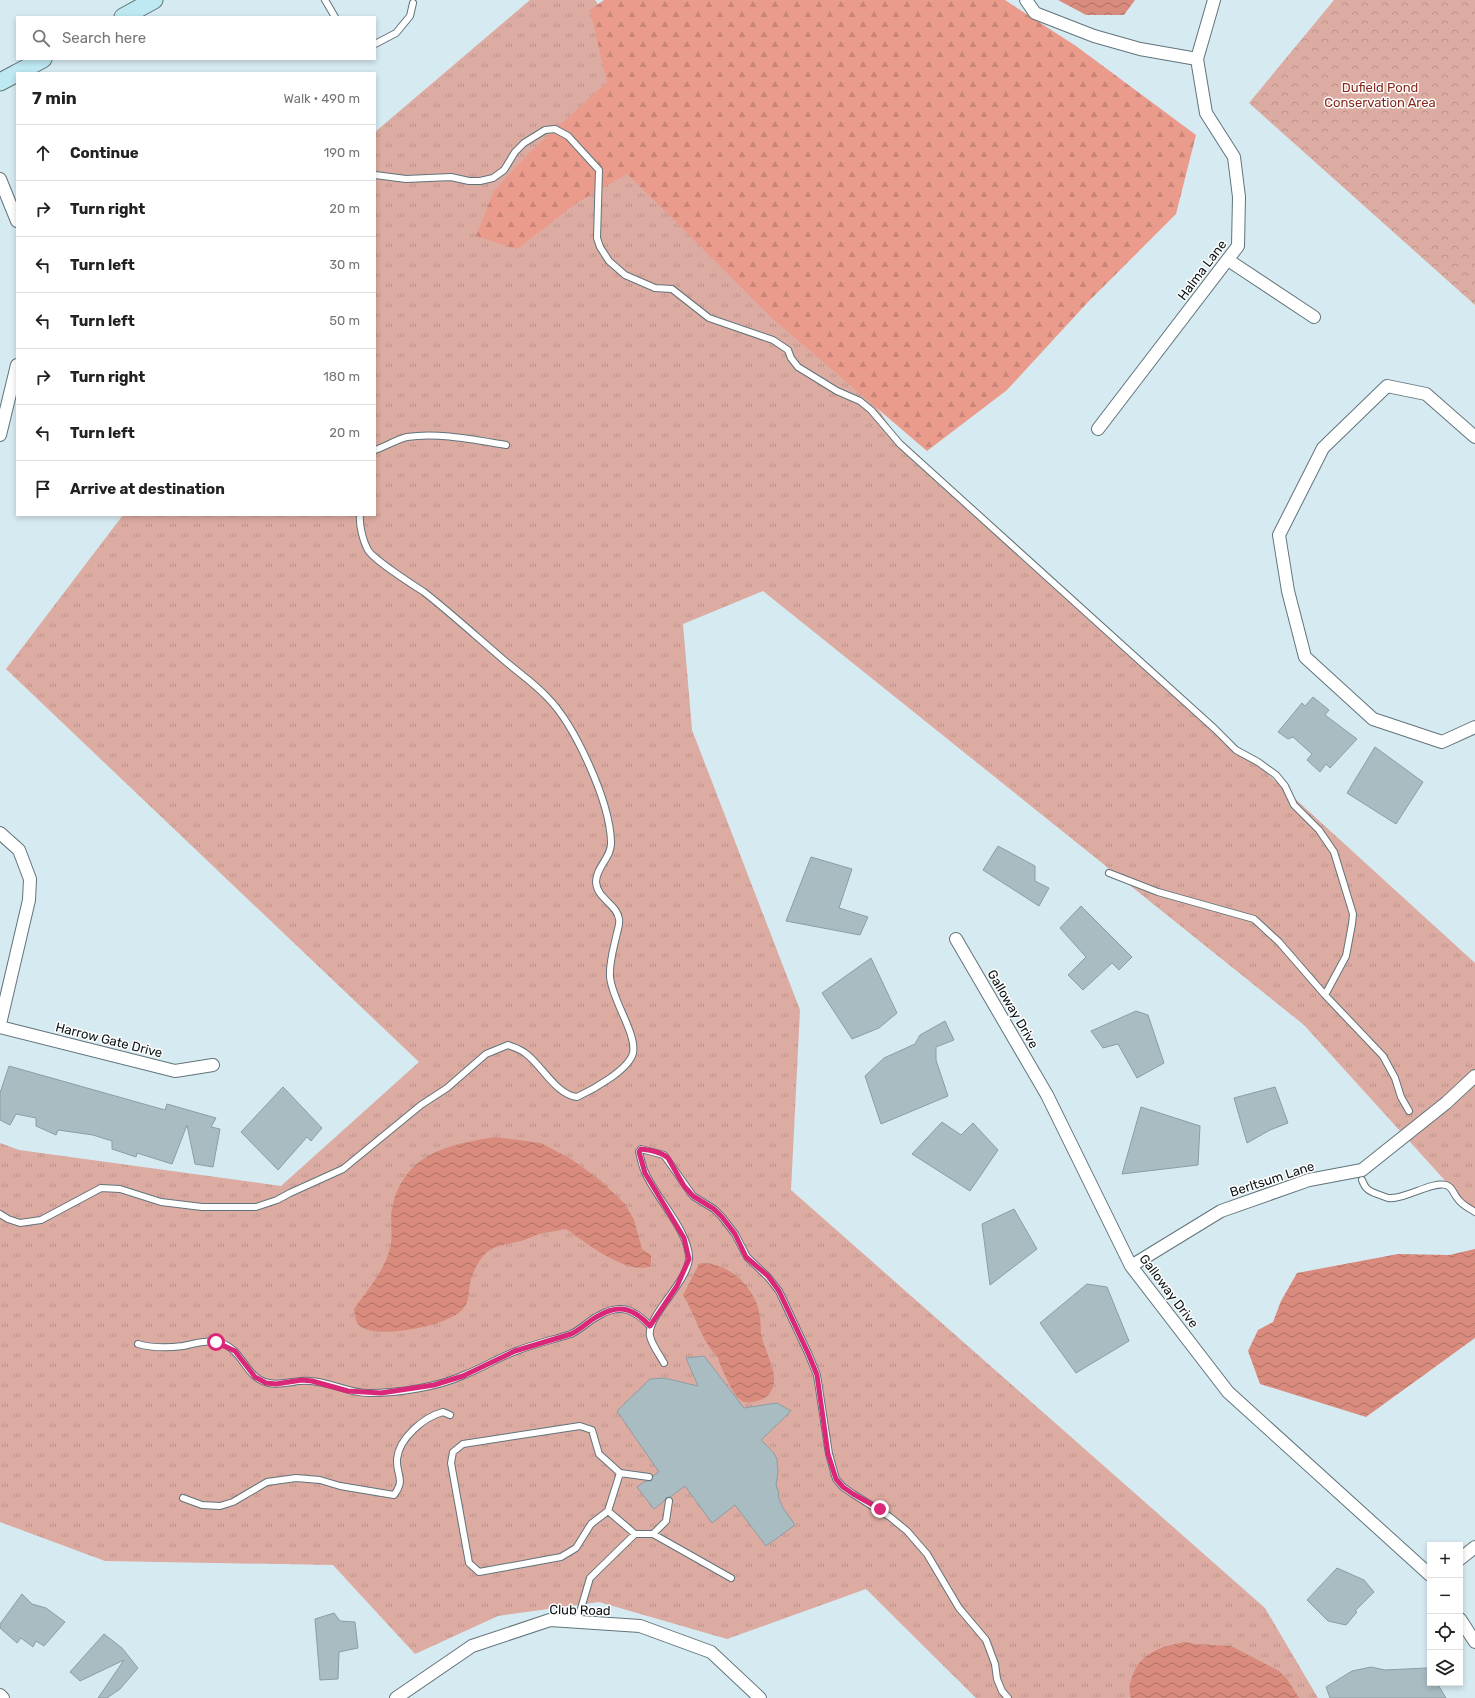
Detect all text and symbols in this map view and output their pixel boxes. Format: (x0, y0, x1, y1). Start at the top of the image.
search box (16, 16, 376, 60)
icon: search (30, 27, 52, 49)
text: Search here (62, 29, 146, 47)
park label: Dufield Pond Conservation Area (1324, 80, 1436, 110)
text: 7 min (32, 88, 77, 108)
text: Walk · 490 m (284, 91, 360, 106)
icon: ahead (32, 142, 54, 164)
text: Continue (70, 144, 139, 162)
text: 190 m (324, 145, 360, 160)
icon: right (32, 198, 54, 220)
text: Turn right (70, 200, 145, 218)
text: 20 m (329, 201, 360, 216)
street label: Halma Lane (1175, 237, 1229, 303)
icon: left (32, 254, 54, 276)
text: Turn left (70, 256, 135, 274)
text: 30 m (329, 257, 360, 272)
icon: left (32, 310, 54, 332)
text: Turn left (70, 312, 135, 330)
text: 50 m (329, 313, 360, 328)
icon: right (32, 366, 54, 388)
text: Turn right (70, 368, 145, 386)
text: 180 m (323, 369, 360, 384)
icon: left (32, 422, 54, 444)
text: Turn left (70, 424, 135, 442)
text: 20 m (329, 425, 360, 440)
icon: arrive (32, 478, 54, 500)
text: Arrive at destination (70, 480, 225, 498)
street label: Galloway Drive (984, 967, 1042, 1051)
street label: Harrow Gate Drive (54, 1019, 164, 1061)
street label: Berltsum Lane (1228, 1158, 1316, 1200)
street label: Galloway Drive (1136, 1251, 1202, 1331)
route start (207, 1333, 225, 1351)
route end (871, 1500, 889, 1518)
map controls (1427, 1542, 1463, 1686)
button: + (1427, 1542, 1463, 1578)
button: − (1427, 1578, 1463, 1614)
street label: Club Road (549, 1602, 611, 1618)
button: locate (1427, 1614, 1463, 1650)
button: layers (1427, 1650, 1463, 1686)

